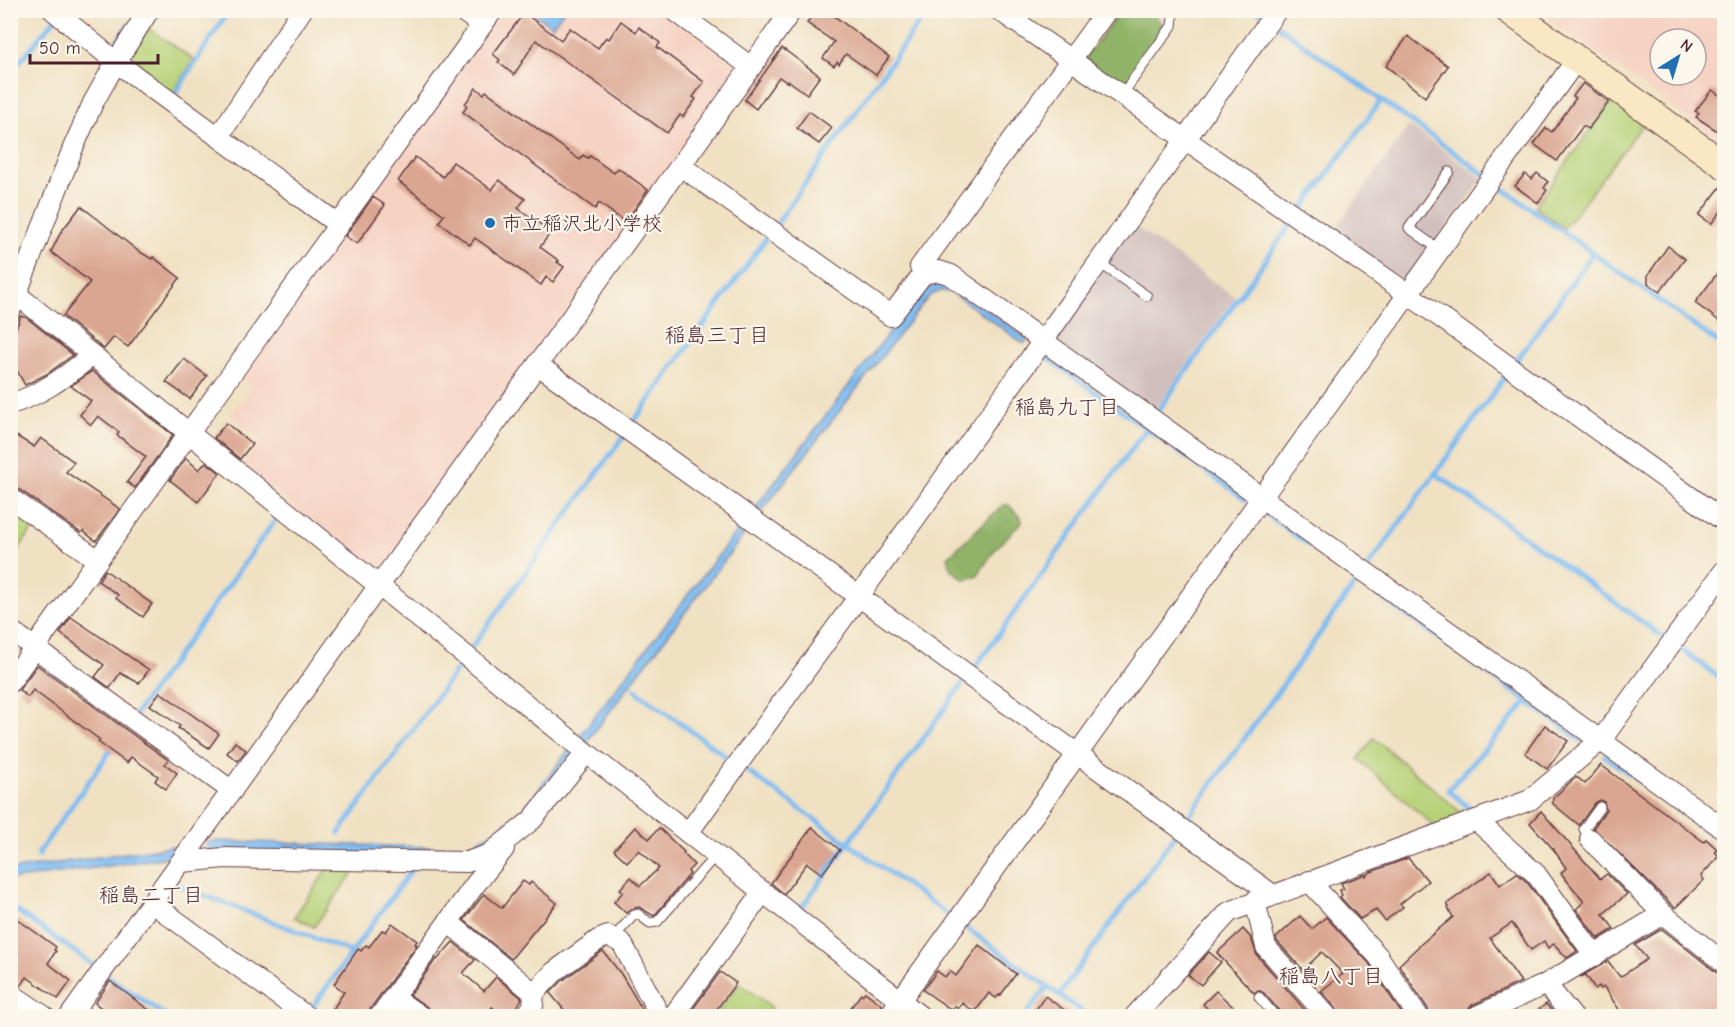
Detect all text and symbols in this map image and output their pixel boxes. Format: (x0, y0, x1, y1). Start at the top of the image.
scale bar (30, 27, 158, 65)
north arrow (1648, 27, 1708, 87)
text: N (1677, 35, 1696, 56)
text: 50 m (39, 38, 81, 59)
place label: 市立稲沢北小学校 (502, 212, 662, 235)
marker: 市立稲沢北小学校 (483, 216, 497, 230)
district label: 稲島三丁目 (665, 323, 770, 347)
district label: 稲島九丁目 (1015, 395, 1120, 419)
district label: 稲島二丁目 (99, 883, 204, 907)
district label: 稲島八丁目 (1279, 964, 1384, 988)

